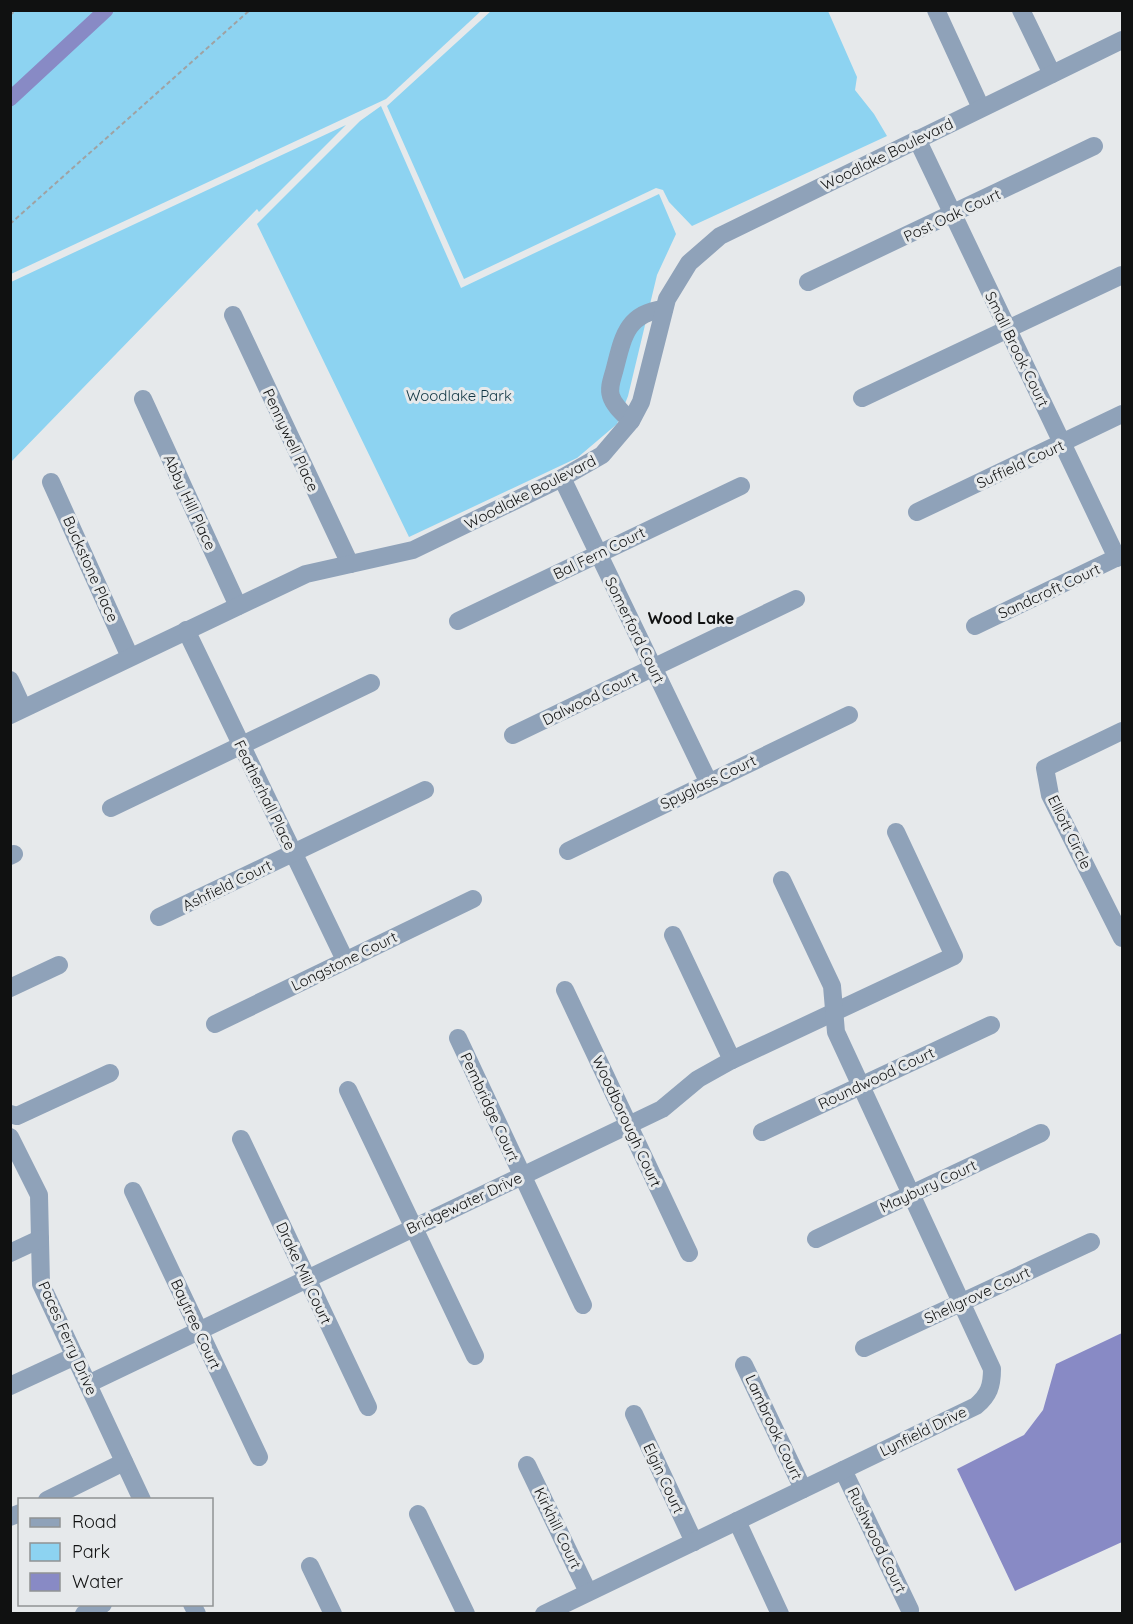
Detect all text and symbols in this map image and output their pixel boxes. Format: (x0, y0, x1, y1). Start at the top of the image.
street label: Woodlake Boulevard (818, 114, 956, 194)
street label: Post Oak Court (900, 184, 1004, 246)
street label: Small Brook Court (981, 288, 1053, 410)
street label: Pennywell Place (259, 385, 323, 495)
park label: Woodlake Park (406, 386, 512, 405)
street label: Suffield Court (973, 435, 1067, 493)
street label: Abby Hill Place (160, 451, 220, 553)
street label: Woodlake Boulevard (461, 451, 599, 533)
street label: Buckstone Place (59, 513, 123, 625)
street label: Bal Fern Court (550, 523, 648, 583)
street label: Sandcroft Court (995, 559, 1103, 623)
street label: Somerford Court (601, 574, 669, 686)
district label: Wood Lake (648, 608, 734, 628)
street label: Dalwood Court (539, 667, 641, 729)
street label: Featherhall Place (230, 737, 300, 853)
street label: Spyglass Court (657, 751, 759, 813)
street label: Elliott Circle (1044, 792, 1096, 872)
street label: Ashfield Court (179, 855, 275, 915)
street label: Longstone Court (288, 927, 400, 995)
street label: Roundwood Court (815, 1043, 937, 1113)
street label: Pembridge Court (456, 1050, 524, 1164)
street label: Woodborough Court (588, 1052, 666, 1190)
street label: Maybury Court (877, 1155, 979, 1217)
street label: Bridgewater Drive (403, 1168, 525, 1238)
street label: Drake Mill Court (272, 1219, 336, 1327)
street label: Shellgrove Court (921, 1262, 1033, 1328)
street label: Baytree Court (167, 1276, 225, 1372)
street label: Paces Ferry Drive (34, 1278, 102, 1398)
street label: Lambrook Court (741, 1371, 807, 1483)
street label: Lynfield Drive (876, 1402, 970, 1460)
street label: Elgin Court (639, 1440, 689, 1516)
street label: Kirkhill Court (530, 1484, 586, 1572)
street label: Rushwood Court (843, 1484, 911, 1596)
legend (18, 1498, 213, 1606)
text: Road (72, 1510, 117, 1533)
text: Park (72, 1540, 110, 1563)
text: Water (72, 1570, 123, 1593)

